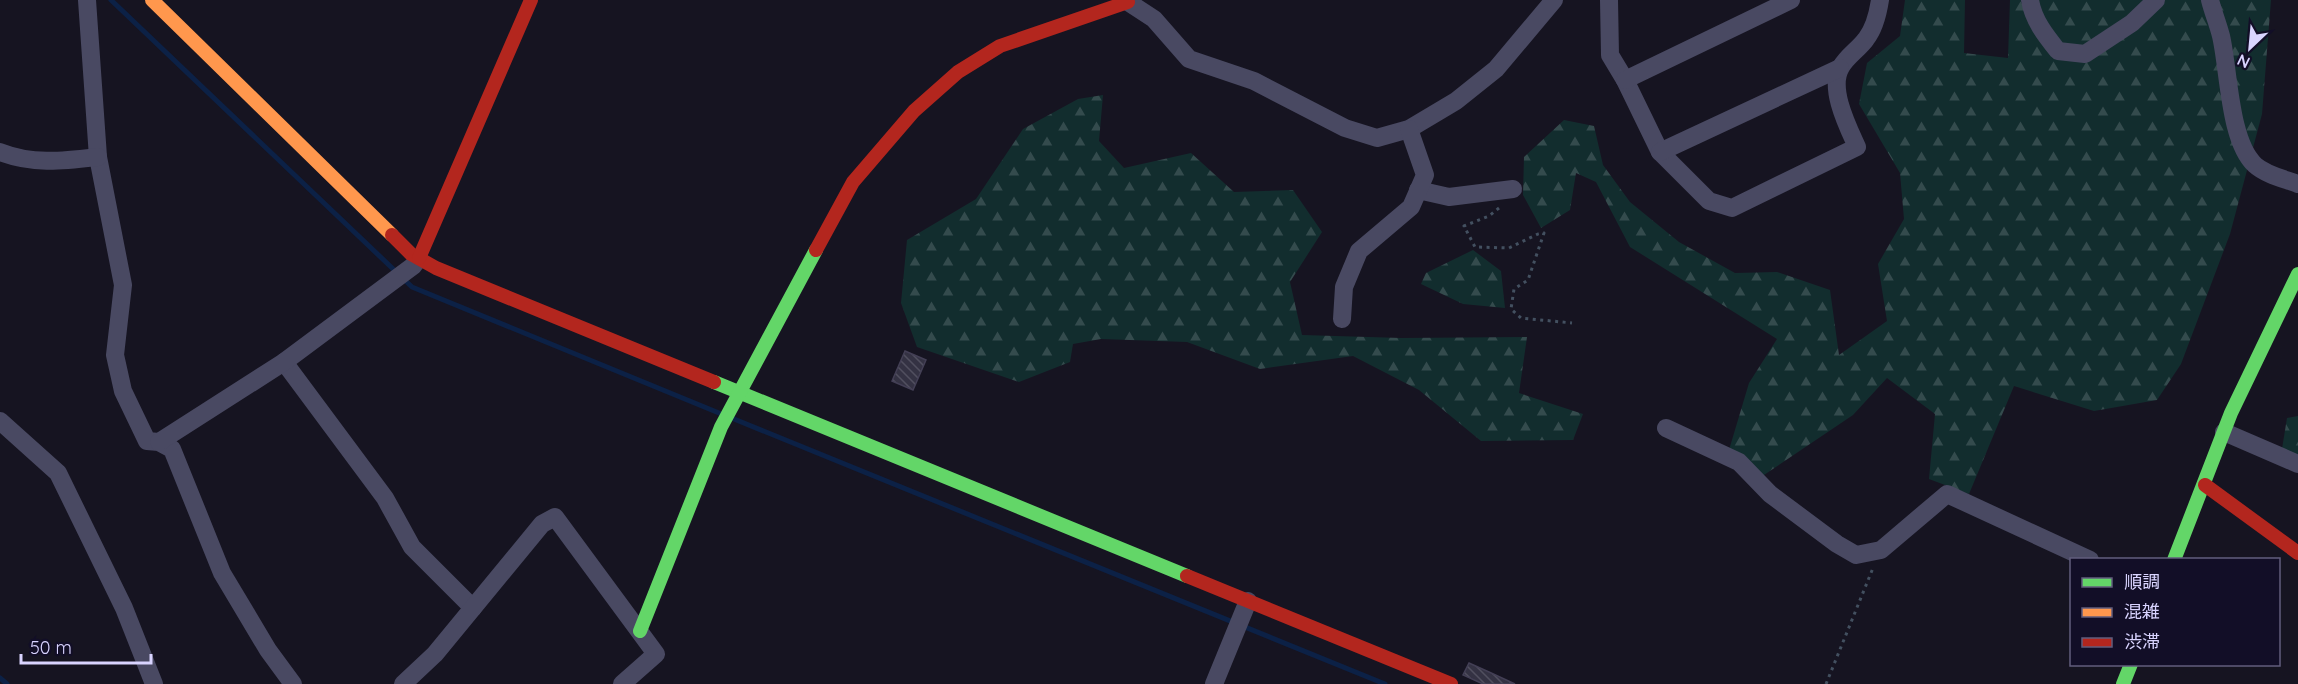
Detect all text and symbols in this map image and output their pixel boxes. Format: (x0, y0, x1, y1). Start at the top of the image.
north arrow (2220, 18, 2280, 78)
text: N (2234, 50, 2253, 73)
legend (2070, 558, 2280, 666)
text: 順調 (2124, 570, 2160, 593)
text: 混雑 (2124, 600, 2160, 623)
scale bar (21, 627, 152, 665)
text: 渋滞 (2124, 630, 2160, 653)
text: 50 m (30, 636, 72, 659)

